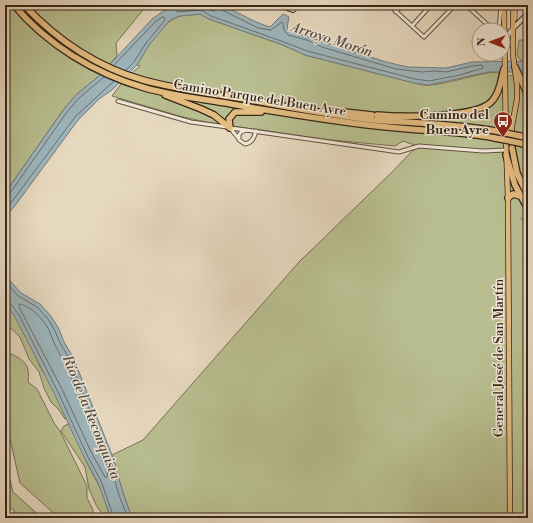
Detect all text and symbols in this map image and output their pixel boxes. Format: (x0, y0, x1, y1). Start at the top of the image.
water label: Arroyo Morón (287, 18, 375, 62)
north arrow (471, 22, 511, 62)
text: N (475, 37, 489, 46)
street label: Camino Parque del Buen Ayre (172, 76, 348, 120)
place label: Camino del Buen Ayre (420, 107, 490, 138)
bus stop icon: Camino del Buen Ayre (492, 110, 514, 138)
street label: General José de San Martín (491, 278, 507, 437)
water label: Río de la Reconquista (58, 352, 124, 482)

